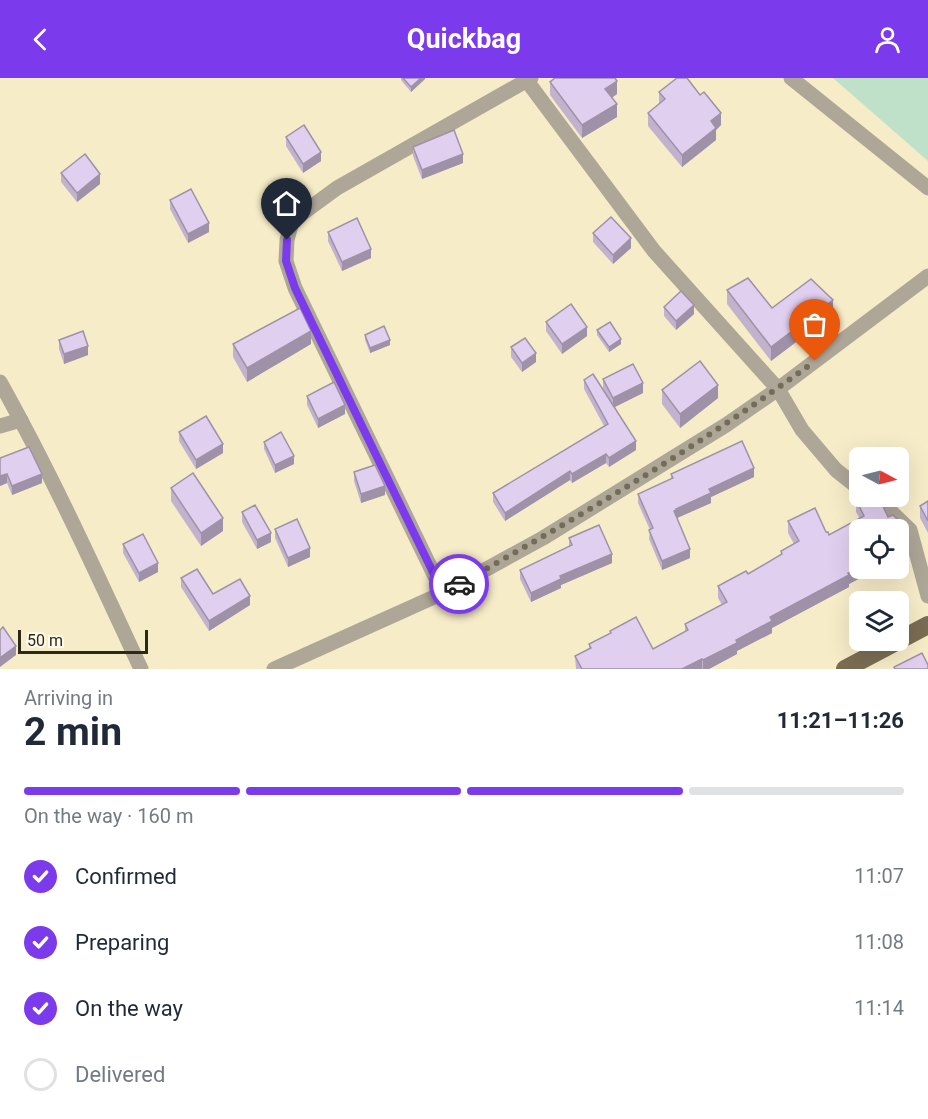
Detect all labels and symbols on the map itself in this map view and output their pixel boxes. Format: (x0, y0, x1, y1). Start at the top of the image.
pin (261, 178, 312, 240)
pin (789, 299, 840, 361)
north arrow (849, 447, 909, 507)
courier (429, 554, 489, 614)
scale bar (18, 627, 148, 654)

